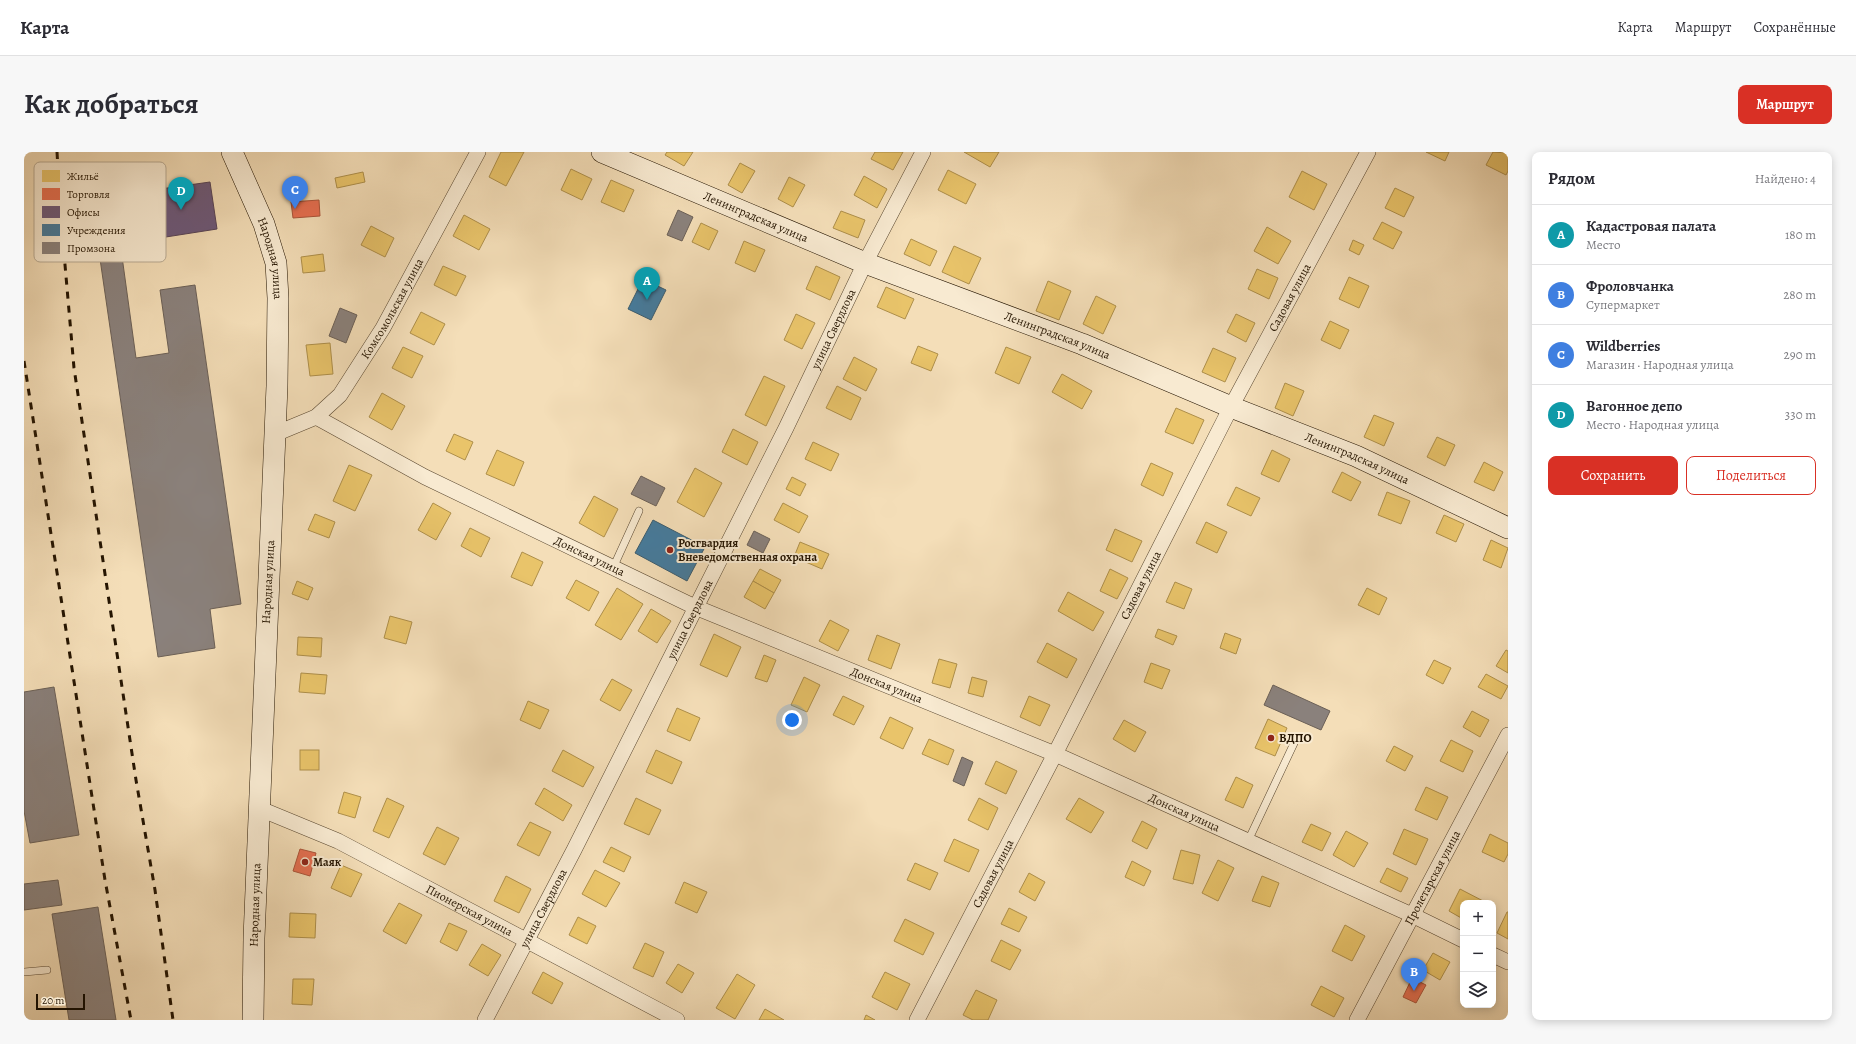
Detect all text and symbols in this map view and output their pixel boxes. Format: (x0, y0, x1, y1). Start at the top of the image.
text: Карта (20, 15, 69, 41)
text: Карта (1618, 18, 1653, 37)
text: Маршрут (1675, 18, 1731, 37)
text: Сохранённые (1753, 18, 1836, 37)
text: Как добраться (24, 85, 199, 123)
button: Маршрут (1738, 85, 1832, 124)
legend (34, 162, 166, 262)
text: Рядом (1548, 167, 1595, 190)
text: Жильё (67, 169, 99, 184)
text: Найдено: 4 (1755, 170, 1816, 187)
pin: C (282, 176, 308, 209)
pin: D (168, 177, 194, 210)
text: Торговля (67, 187, 110, 202)
street label: Ленинградская улица (701, 188, 811, 246)
text: Офисы (67, 205, 100, 220)
street label: Народная улица (254, 215, 286, 300)
text: Кадастровая палата (1586, 216, 1716, 236)
text: Учреждения (67, 223, 126, 238)
text: A (1557, 226, 1565, 243)
text: 180 m (1785, 226, 1816, 243)
text: Место (1586, 236, 1621, 253)
text: Промзона (67, 241, 116, 256)
street label: Комсомольская улица (357, 255, 427, 362)
street label: Садовая улица (1265, 260, 1315, 334)
pin: A (634, 267, 660, 300)
text: Фроловчанка (1586, 276, 1674, 296)
street label: улица Свердлова (807, 286, 860, 373)
text: B (1557, 286, 1565, 303)
text: 280 m (1783, 286, 1816, 303)
text: Супермаркет (1586, 296, 1660, 313)
street label: Ленинградская улица (1002, 308, 1113, 363)
text: Wildberries (1586, 336, 1660, 356)
text: C (1557, 346, 1565, 363)
text: 290 m (1784, 346, 1816, 363)
text: Магазин · Народная улица (1586, 356, 1734, 373)
text: Вагонное депо (1586, 396, 1682, 416)
text: D (1556, 406, 1566, 423)
text: 330 m (1785, 406, 1816, 423)
text: Место · Народная улица (1586, 416, 1719, 433)
street label: Ленинградская улица (1302, 429, 1412, 488)
button: Сохранить (1548, 456, 1678, 495)
button: Поделиться (1686, 456, 1816, 495)
street label: Донская улица (552, 532, 628, 580)
place label: Росгвардия Вневедомственная охрана (678, 535, 817, 565)
street label: Народная улица (258, 539, 278, 624)
marker: Росгвардия Вневедомственная охрана (665, 545, 675, 555)
street label: Садовая улица (1117, 548, 1165, 622)
street label: улица Свердлова (663, 576, 717, 663)
street label: Донская улица (848, 663, 925, 707)
your location (782, 710, 802, 730)
place label: ВДПО (1279, 730, 1312, 746)
marker: ВДПО (1266, 733, 1276, 743)
street label: Донская улица (1146, 789, 1223, 836)
street label: Пролетарская улица (1401, 827, 1464, 928)
street label: Садовая улица (969, 836, 1018, 911)
place label: Маяк (313, 854, 342, 870)
marker: Маяк (300, 857, 310, 867)
street label: Народная улица (246, 862, 264, 947)
street label: улица Свердлова (516, 866, 571, 952)
street label: Пионерская улица (423, 881, 516, 940)
map controls (1460, 900, 1496, 1008)
button: + (1460, 900, 1496, 936)
button: − (1460, 936, 1496, 972)
pin: B (1401, 958, 1427, 991)
button: layers (1460, 972, 1496, 1008)
scale bar (36, 992, 85, 1011)
text: 20 m (42, 993, 64, 1008)

